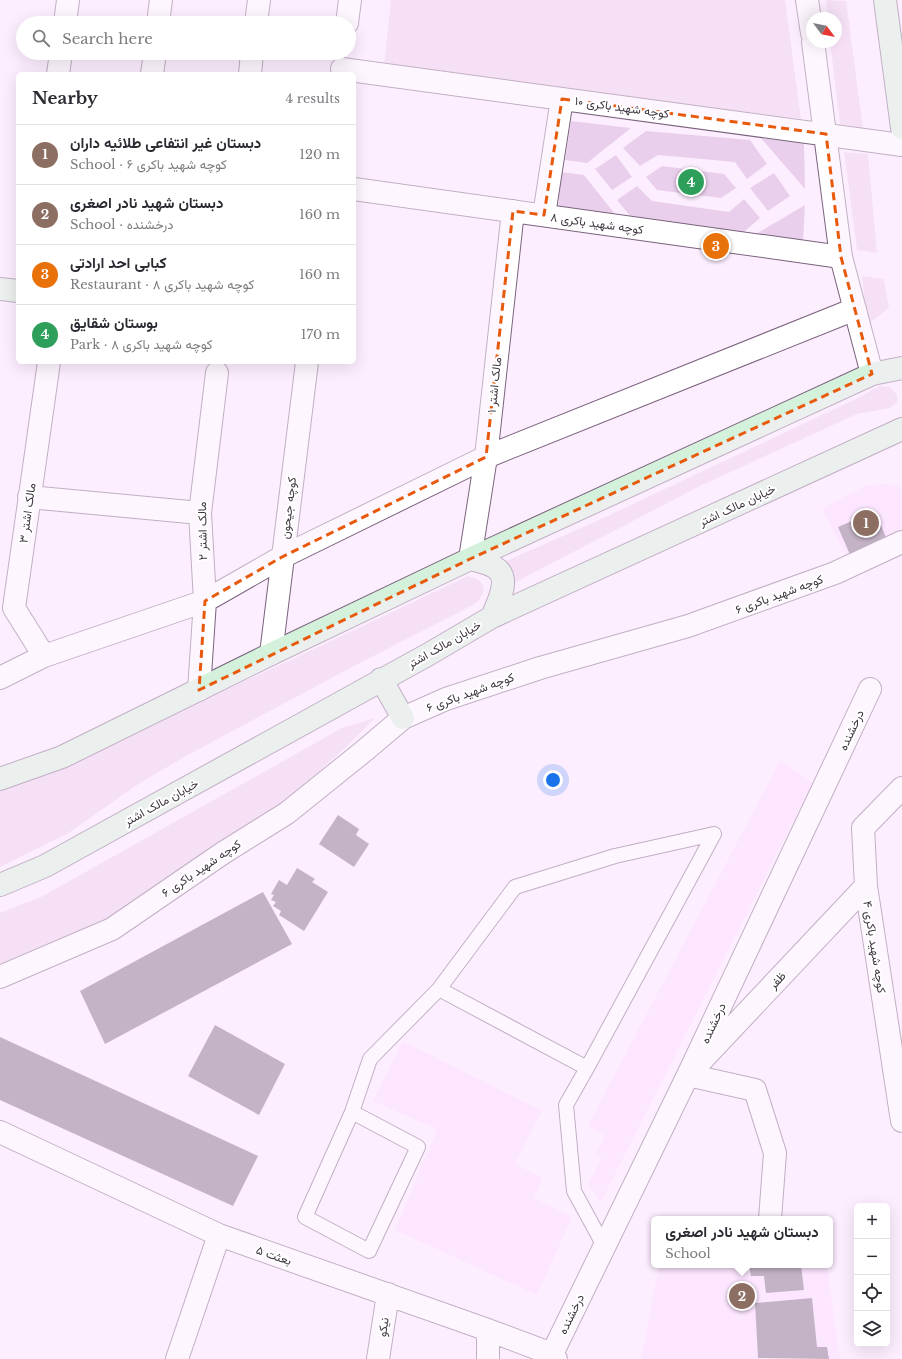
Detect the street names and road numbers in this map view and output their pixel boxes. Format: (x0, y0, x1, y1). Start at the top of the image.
street label: کوچه شهید باکری ۱۰ (574, 93, 670, 122)
street label: کوچه شهید باکری ۸ (549, 209, 644, 238)
street label: مالک اشتر ۱ (484, 356, 505, 414)
street label: کوچه جیحون (277, 476, 300, 540)
street label: خیابان مالک اشتر (695, 481, 778, 531)
street label: مالک اشتر ۳ (15, 482, 40, 544)
street label: مالک اشتر ۲ (194, 502, 211, 560)
street label: کوچه شهید باکری ۶ (733, 571, 825, 618)
street label: خیابان مالک اشتر (404, 617, 484, 673)
street label: کوچه شهید باکری ۶ (424, 669, 516, 716)
street label: درخشنده (835, 707, 868, 753)
street label: خیابان مالک اشتر (120, 775, 201, 830)
street label: کوچه شهید باکری ۶ (159, 836, 244, 901)
street label: کوچه شهید باکری ۴ (859, 900, 890, 994)
street label: ظفر (765, 968, 790, 993)
street label: درخشنده (697, 1000, 730, 1046)
street label: بعثت ۵ (254, 1242, 294, 1268)
street label: درخشنده (555, 1291, 588, 1337)
street label: نیکو (374, 1316, 393, 1338)

